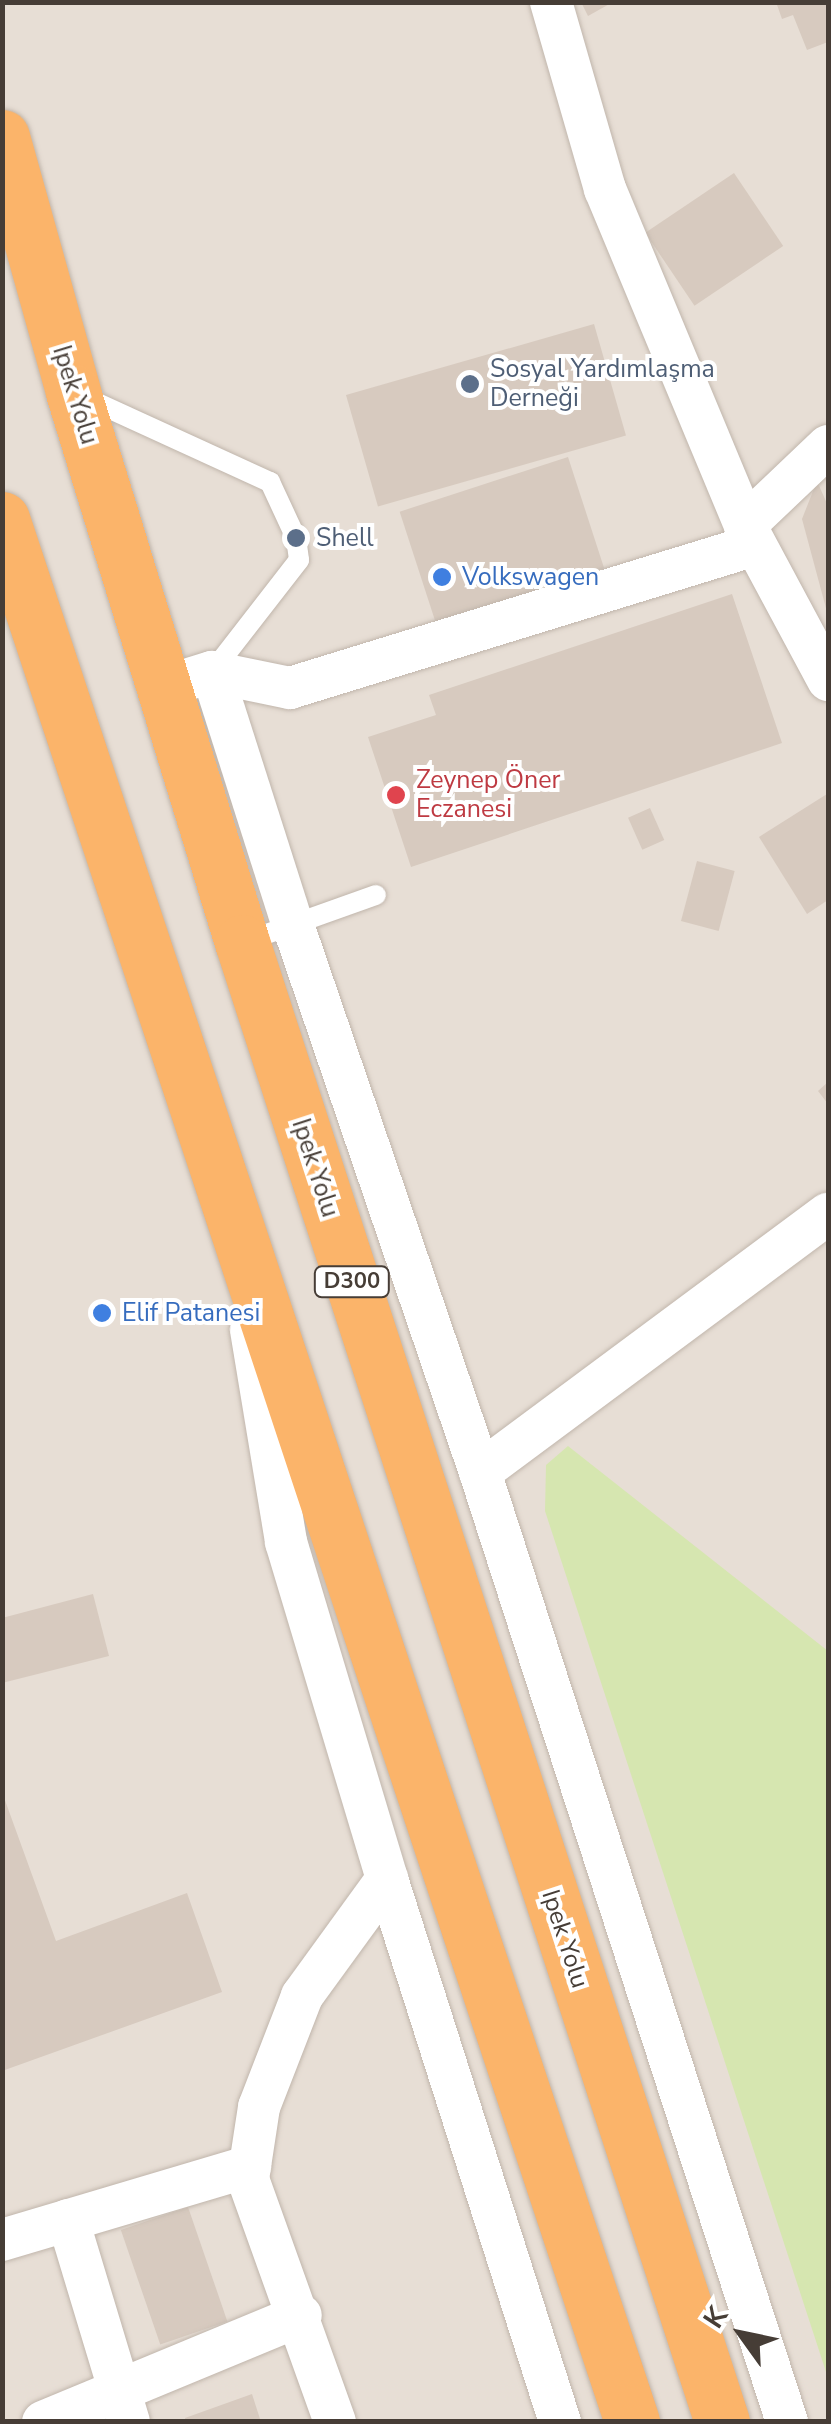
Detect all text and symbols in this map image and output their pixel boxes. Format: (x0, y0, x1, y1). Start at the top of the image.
street label: Ipek Yolu (46, 342, 104, 448)
place label: Sosyal Yardımlaşma Derneği (490, 355, 715, 414)
marker: Sosyal Yardımlaşma Derneği (459, 373, 481, 395)
place label: Shell (316, 523, 374, 553)
marker: Shell (285, 527, 307, 549)
place label: Volkswagen (462, 562, 599, 592)
marker: Volkswagen (431, 566, 453, 588)
place label: Zeynep Öner Eczanesi (416, 766, 560, 825)
marker: Zeynep Öner Eczanesi (385, 784, 407, 806)
street label: Ipek Yolu (285, 1115, 345, 1221)
road number: D300 (312, 1265, 392, 1299)
place label: Elif Patanesi (122, 1298, 260, 1328)
marker: Elif Patanesi (91, 1302, 113, 1324)
street label: Ipek Yolu (535, 1886, 595, 1992)
north arrow (691, 2284, 791, 2384)
text: K (695, 2300, 737, 2336)

